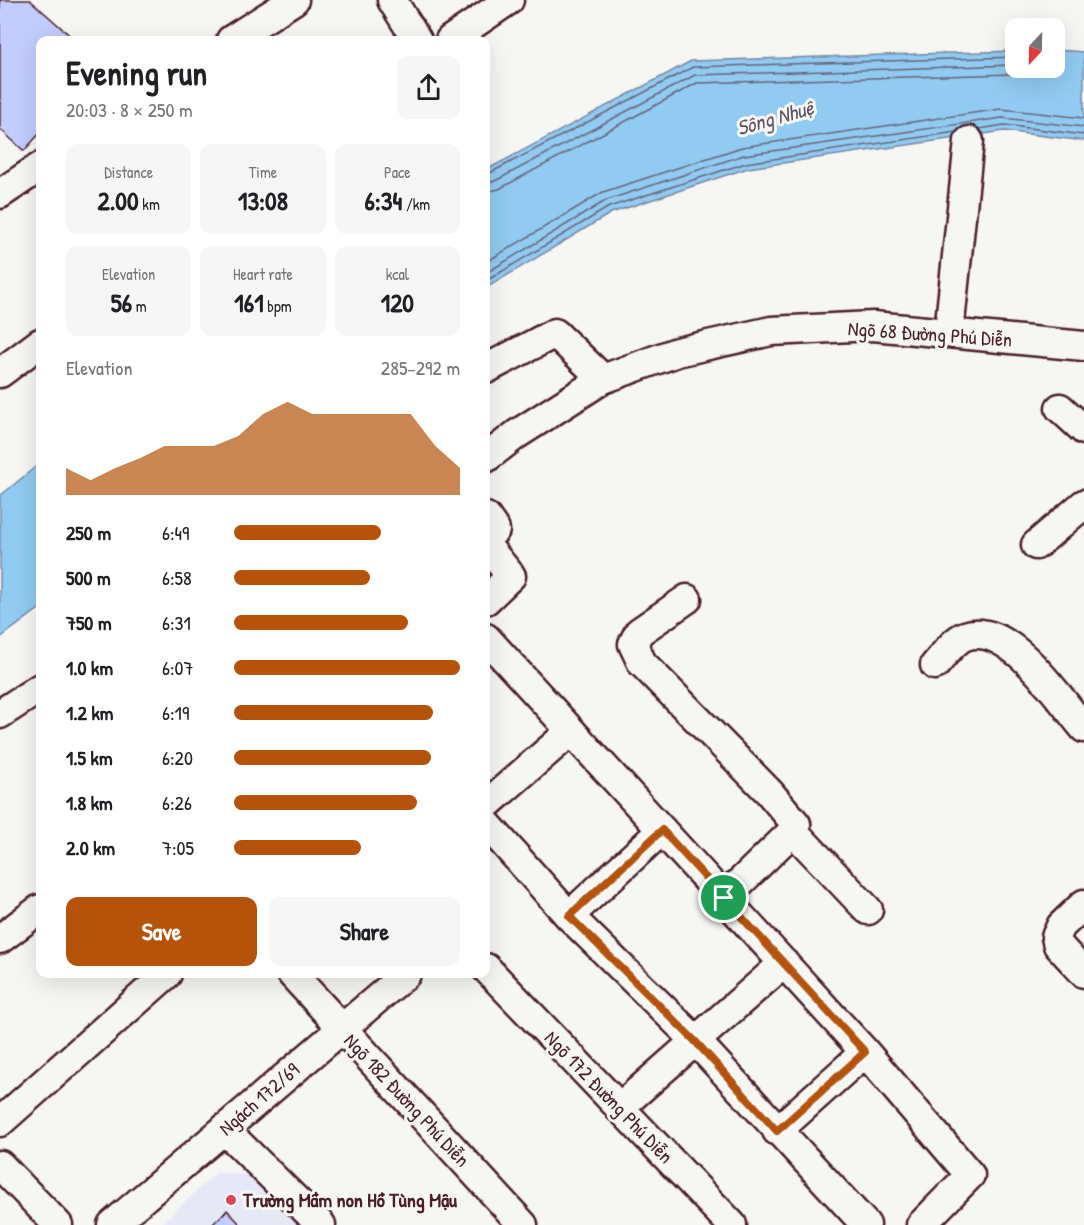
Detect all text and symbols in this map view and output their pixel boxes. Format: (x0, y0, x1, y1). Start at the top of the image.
north arrow (1005, 18, 1065, 78)
map controls (1005, 18, 1065, 78)
text: Evening run (66, 51, 207, 95)
button: share (397, 56, 460, 119)
water label: Sông Nhuệ (733, 92, 818, 142)
text: 20:03 · 8 × 250 m (66, 96, 193, 123)
text: Distance (104, 161, 153, 183)
text: Time (249, 161, 277, 183)
text: Pace (384, 161, 411, 183)
text: 2.00 (98, 183, 139, 218)
text: 13:08 (238, 183, 288, 218)
text: 6:34 (364, 183, 402, 218)
text: km (139, 193, 160, 215)
text: /km (402, 193, 430, 215)
text: Elevation (102, 263, 155, 285)
text: Heart rate (233, 263, 293, 285)
text: kcal (386, 263, 409, 285)
text: 56 (111, 285, 132, 320)
text: 161 (234, 285, 264, 320)
text: 120 (381, 285, 414, 320)
text: m (132, 295, 147, 317)
text: bpm (264, 295, 292, 317)
street label: Ngõ 68 Đường Phú Diễn (847, 314, 1013, 353)
text: Elevation (66, 354, 132, 381)
text: 285–292 m (381, 354, 460, 381)
text: 250 m (66, 519, 111, 546)
text: 6:49 (162, 519, 189, 546)
text: 500 m (66, 564, 111, 591)
text: 6:58 (162, 564, 192, 591)
text: 750 m (66, 609, 112, 636)
text: 6:31 (162, 609, 191, 636)
text: 1.0 km (66, 654, 113, 681)
text: 6:07 (162, 654, 193, 681)
text: 1.2 km (66, 699, 113, 726)
text: 6:19 (162, 699, 189, 726)
text: 1.5 km (66, 744, 113, 771)
text: 6:20 (162, 744, 193, 771)
text: 1.8 km (66, 789, 113, 816)
text: 6:26 (162, 789, 192, 816)
text: 2.0 km (66, 834, 115, 861)
text: 7:05 (162, 834, 194, 861)
pin (698, 872, 749, 923)
icon: arrive (707, 881, 740, 914)
button: Save (66, 897, 257, 966)
button: Share (269, 897, 460, 966)
street label: Ngõ 172 Đường Phú Diễn (539, 1025, 680, 1169)
street label: Ngõ 182 Đường Phú Diễn (338, 1027, 476, 1172)
street label: Ngách 172/69 (213, 1056, 305, 1141)
place label: Trường Mầm non Hồ Tùng Mậu (242, 1186, 458, 1214)
marker: Trường Mầm non Hồ Tùng Mậu (224, 1193, 238, 1207)

